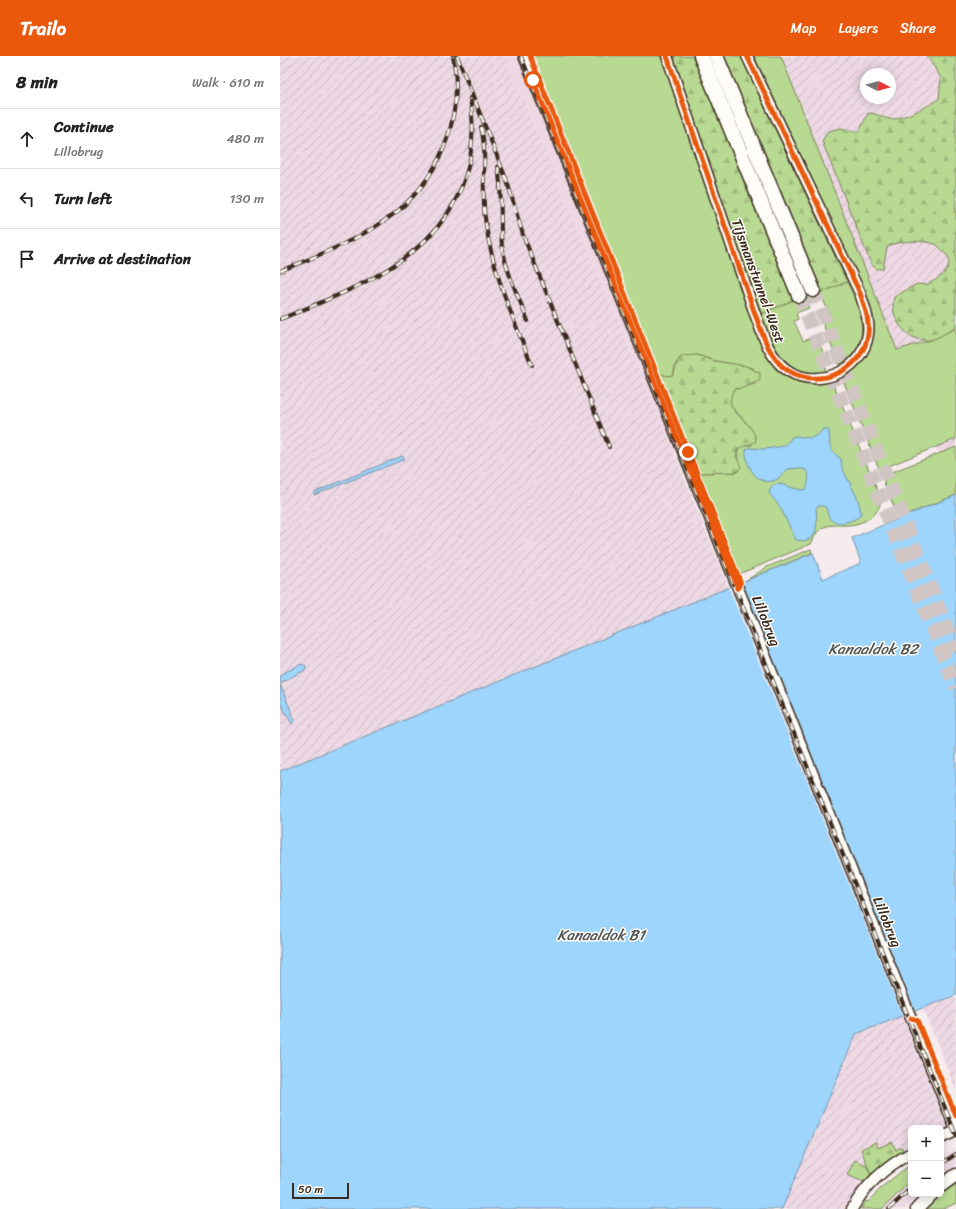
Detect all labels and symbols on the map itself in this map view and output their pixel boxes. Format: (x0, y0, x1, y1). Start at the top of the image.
north arrow (860, 68, 896, 104)
route start (524, 71, 542, 89)
street label: Tijsmanstunnel-West (724, 215, 792, 347)
route end (679, 443, 697, 461)
street label: Lillobrug (744, 592, 788, 650)
water label: Kanaaldok B2 (828, 636, 920, 662)
street label: Lillobrug (865, 893, 909, 951)
water label: Kanaaldok B1 (557, 922, 647, 948)
scale bar (292, 1181, 349, 1200)

